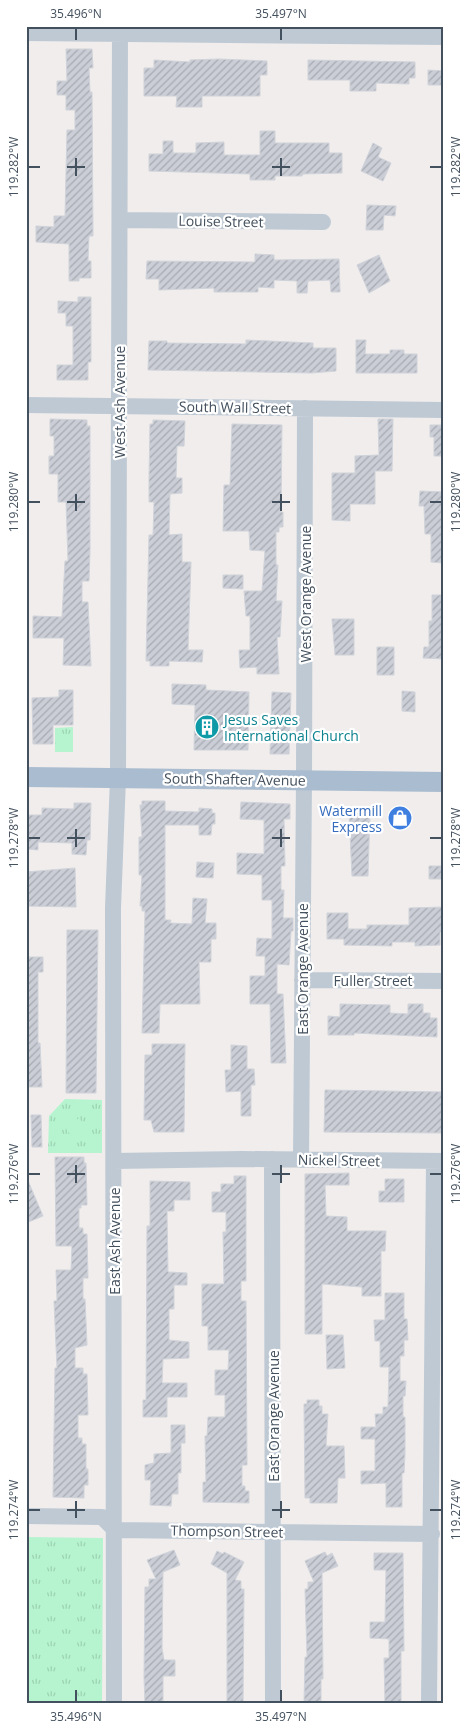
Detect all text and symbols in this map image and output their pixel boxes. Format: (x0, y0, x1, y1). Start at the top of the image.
text: 35.496°N (50, 5, 102, 22)
text: 35.497°N (255, 5, 307, 22)
text: 119.282°W (5, 137, 22, 197)
text: 119.282°W (447, 137, 464, 197)
street label: Louise Street (178, 211, 264, 231)
street label: West Ash Avenue (110, 346, 129, 458)
street label: South Wall Street (179, 397, 291, 417)
text: 119.280°W (5, 472, 22, 532)
text: 119.280°W (447, 472, 464, 532)
street label: West Orange Avenue (296, 525, 315, 662)
place label: Jesus Saves International Church (222, 710, 359, 745)
building icon: Jesus Saves International Church (194, 714, 220, 740)
street label: South Shafter Avenue (164, 768, 306, 790)
place label: Watermill Express (319, 801, 382, 836)
shop icon: Watermill Express (387, 805, 413, 831)
text: 119.278°W (5, 808, 22, 868)
text: 119.278°W (447, 808, 464, 868)
street label: East Orange Avenue (293, 903, 312, 1035)
street label: Fuller Street (333, 971, 413, 990)
text: 119.276°W (5, 1144, 22, 1204)
text: 119.276°W (447, 1144, 464, 1204)
street label: Nickel Street (298, 1150, 380, 1170)
street label: East Ash Avenue (105, 1187, 124, 1295)
street label: East Orange Avenue (264, 1350, 283, 1482)
text: 119.274°W (5, 1480, 22, 1540)
text: 119.274°W (447, 1480, 464, 1540)
street label: Thompson Street (171, 1521, 283, 1541)
text: 35.496°N (50, 1708, 102, 1725)
text: 35.497°N (255, 1708, 307, 1725)

